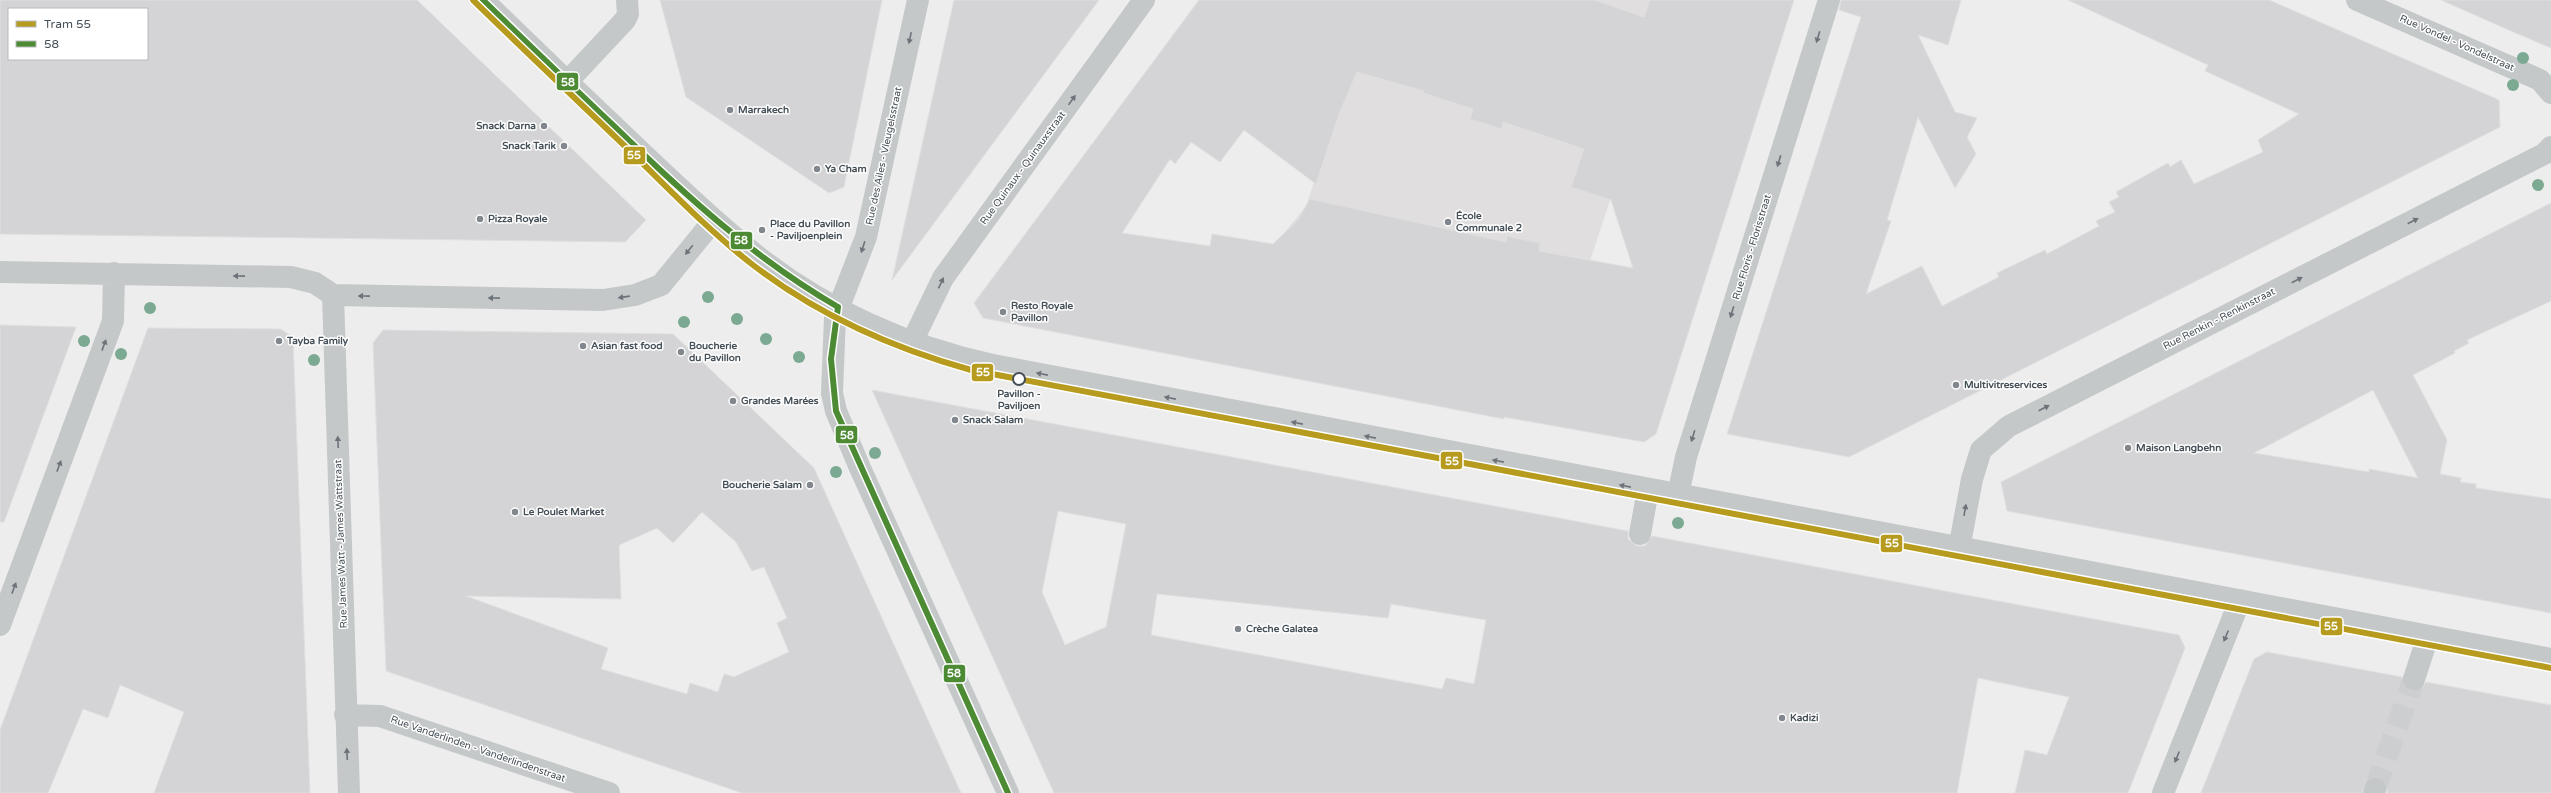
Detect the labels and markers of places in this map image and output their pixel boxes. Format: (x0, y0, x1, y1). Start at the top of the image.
place label: Marrakech (738, 104, 789, 116)
marker: Marrakech (725, 105, 735, 115)
place label: Snack Darna (476, 120, 536, 132)
marker: Snack Darna (539, 121, 549, 131)
place label: Snack Tarik (502, 140, 557, 152)
marker: Snack Tarik (559, 141, 569, 151)
place label: Ya Cham (825, 163, 867, 175)
marker: Ya Cham (812, 164, 822, 174)
place label: École Communale 2 (1456, 210, 1522, 234)
place label: Pizza Royale (488, 213, 548, 225)
marker: Pizza Royale (475, 214, 485, 224)
marker: École Communale 2 (1443, 217, 1453, 227)
place label: Place du Pavillon - Paviljoenplein (770, 218, 850, 242)
marker: Place du Pavillon - Paviljoenplein (757, 225, 767, 235)
place label: Resto Royale Pavillon (1011, 300, 1074, 324)
marker: Resto Royale Pavillon (998, 307, 1008, 317)
place label: Tayba Family (286, 335, 349, 347)
marker: Tayba Family (274, 336, 284, 346)
place label: Asian fast food (591, 340, 663, 352)
place label: Boucherie du Pavillon (689, 340, 741, 364)
marker: Asian fast food (578, 341, 588, 351)
marker: Boucherie du Pavillon (676, 347, 686, 357)
marker: Pavillon - Paviljoen (1012, 372, 1026, 386)
place label: Multivitreservices (1964, 379, 2047, 391)
marker: Multivitreservices (1951, 380, 1961, 390)
place label: Pavillon - Paviljoen (997, 388, 1041, 412)
place label: Grandes Marées (741, 395, 819, 407)
marker: Grandes Marées (728, 396, 738, 406)
place label: Snack Salam (963, 414, 1023, 426)
marker: Snack Salam (950, 415, 960, 425)
place label: Maison Langbehn (2136, 442, 2221, 454)
marker: Maison Langbehn (2123, 443, 2133, 453)
place label: Boucherie Salam (722, 479, 802, 491)
marker: Boucherie Salam (805, 480, 815, 490)
place label: Le Poulet Market (523, 506, 604, 518)
marker: Le Poulet Market (510, 507, 520, 517)
place label: Crèche Galatea (1246, 623, 1318, 635)
marker: Crèche Galatea (1233, 624, 1243, 634)
place label: Kadizi (1790, 712, 1819, 724)
marker: Kadizi (1777, 713, 1787, 723)

